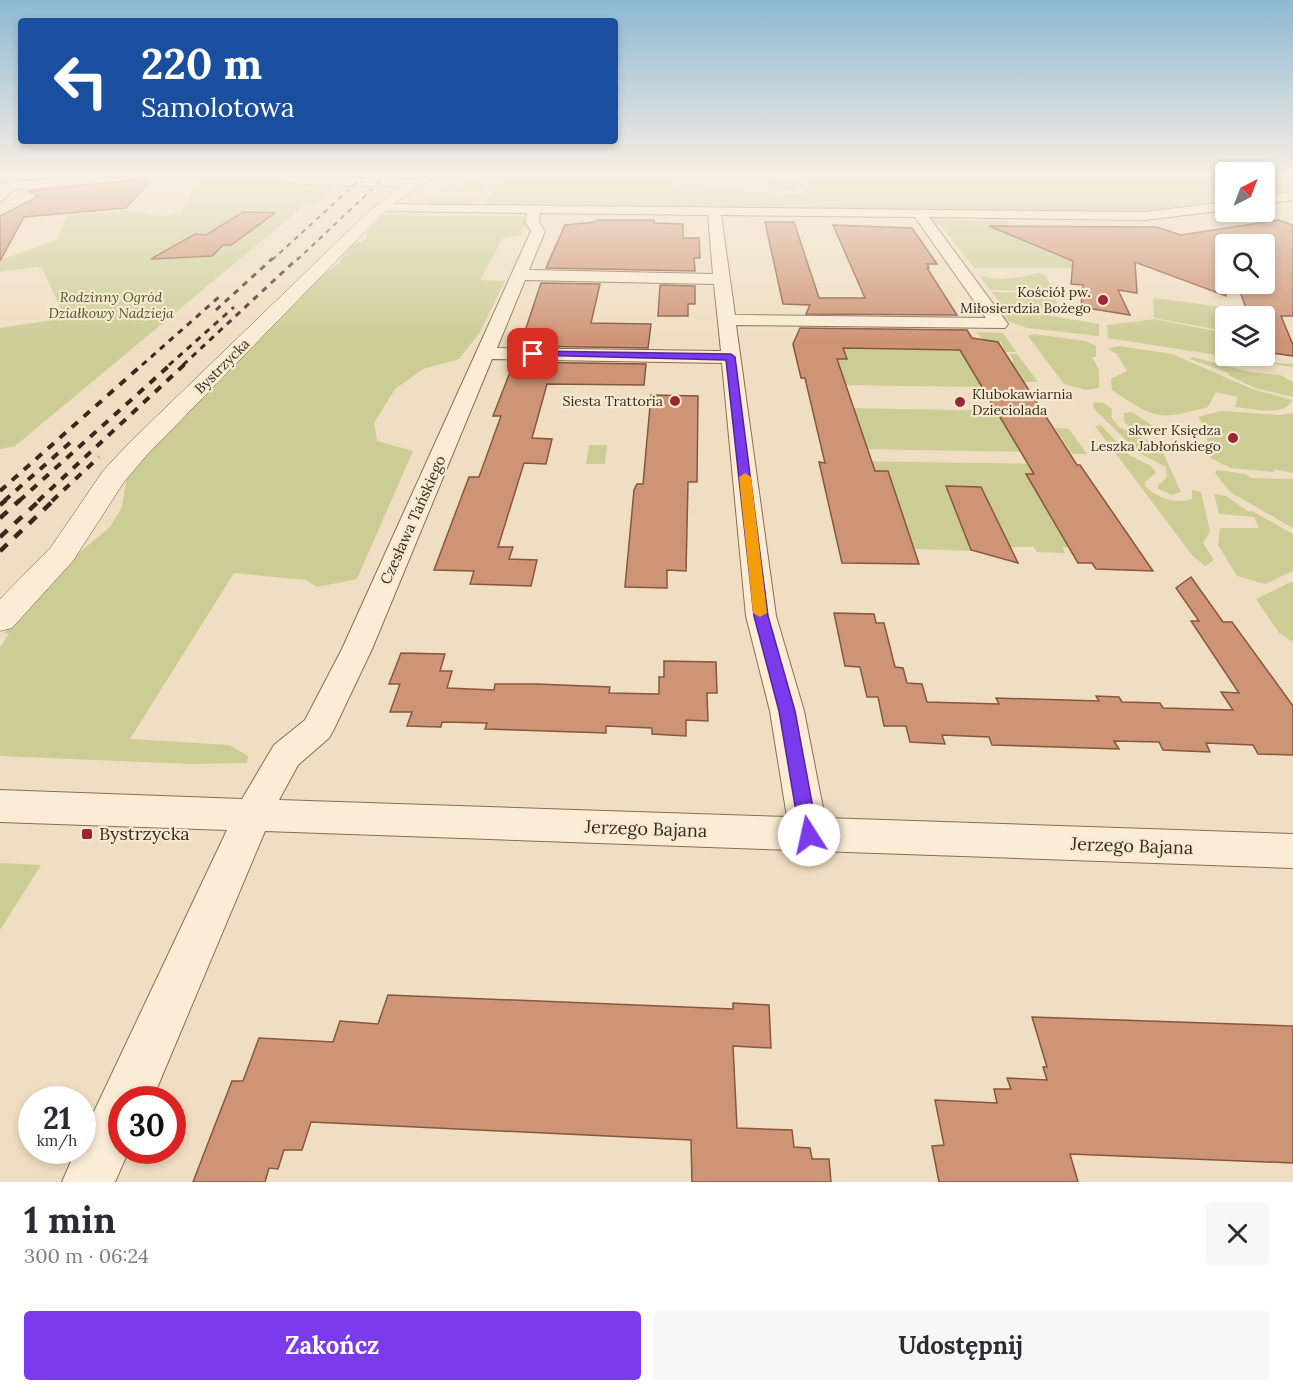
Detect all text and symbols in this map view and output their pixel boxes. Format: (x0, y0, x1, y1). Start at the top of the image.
text: 220 m (141, 37, 262, 91)
icon: left (42, 42, 120, 120)
text: Samolotowa (141, 90, 295, 124)
north arrow (1215, 162, 1275, 222)
map controls (1215, 162, 1275, 366)
button: search (1215, 234, 1275, 294)
place label: Kościół pw. Miłosierdzia Bożego (960, 283, 1091, 317)
park label: Rodzinny Ogród Działkowy Nadzieja (48, 288, 174, 322)
marker: Kościół pw. Miłosierdzia Bożego (1096, 293, 1110, 307)
button: layers (1215, 306, 1275, 366)
pin (507, 328, 558, 379)
street label: Bystrzycka (191, 335, 253, 397)
icon: arrive (516, 337, 549, 370)
place label: Klubokawiarnia Dzieciolada (972, 385, 1073, 419)
place label: Siesta Trattoria (563, 392, 663, 410)
marker: Siesta Trattoria (668, 394, 682, 408)
marker: Klubokawiarnia Dzieciolada (953, 395, 967, 409)
place label: skwer Księdza Leszka Jabłońskiego (1091, 421, 1221, 455)
marker: skwer Księdza Leszka Jabłońskiego (1226, 431, 1240, 445)
street label: Czesława Tańskiego (376, 452, 450, 587)
position arrow (777, 803, 841, 867)
street label: Jerzego Bajana (583, 815, 708, 842)
place label: Bystrzycka (99, 822, 190, 845)
marker: Bystrzycka (80, 827, 94, 841)
street label: Jerzego Bajana (1069, 832, 1194, 859)
speed limit sign: 30 (108, 1086, 186, 1164)
text: 21 (43, 1099, 71, 1137)
text: km/h (37, 1131, 77, 1150)
text: 1 min (24, 1197, 116, 1243)
button: close (1206, 1202, 1269, 1265)
text: 300 m · 06:24 (24, 1243, 149, 1268)
button: Zakończ (24, 1311, 641, 1380)
button: Udostępnij (653, 1311, 1269, 1380)

